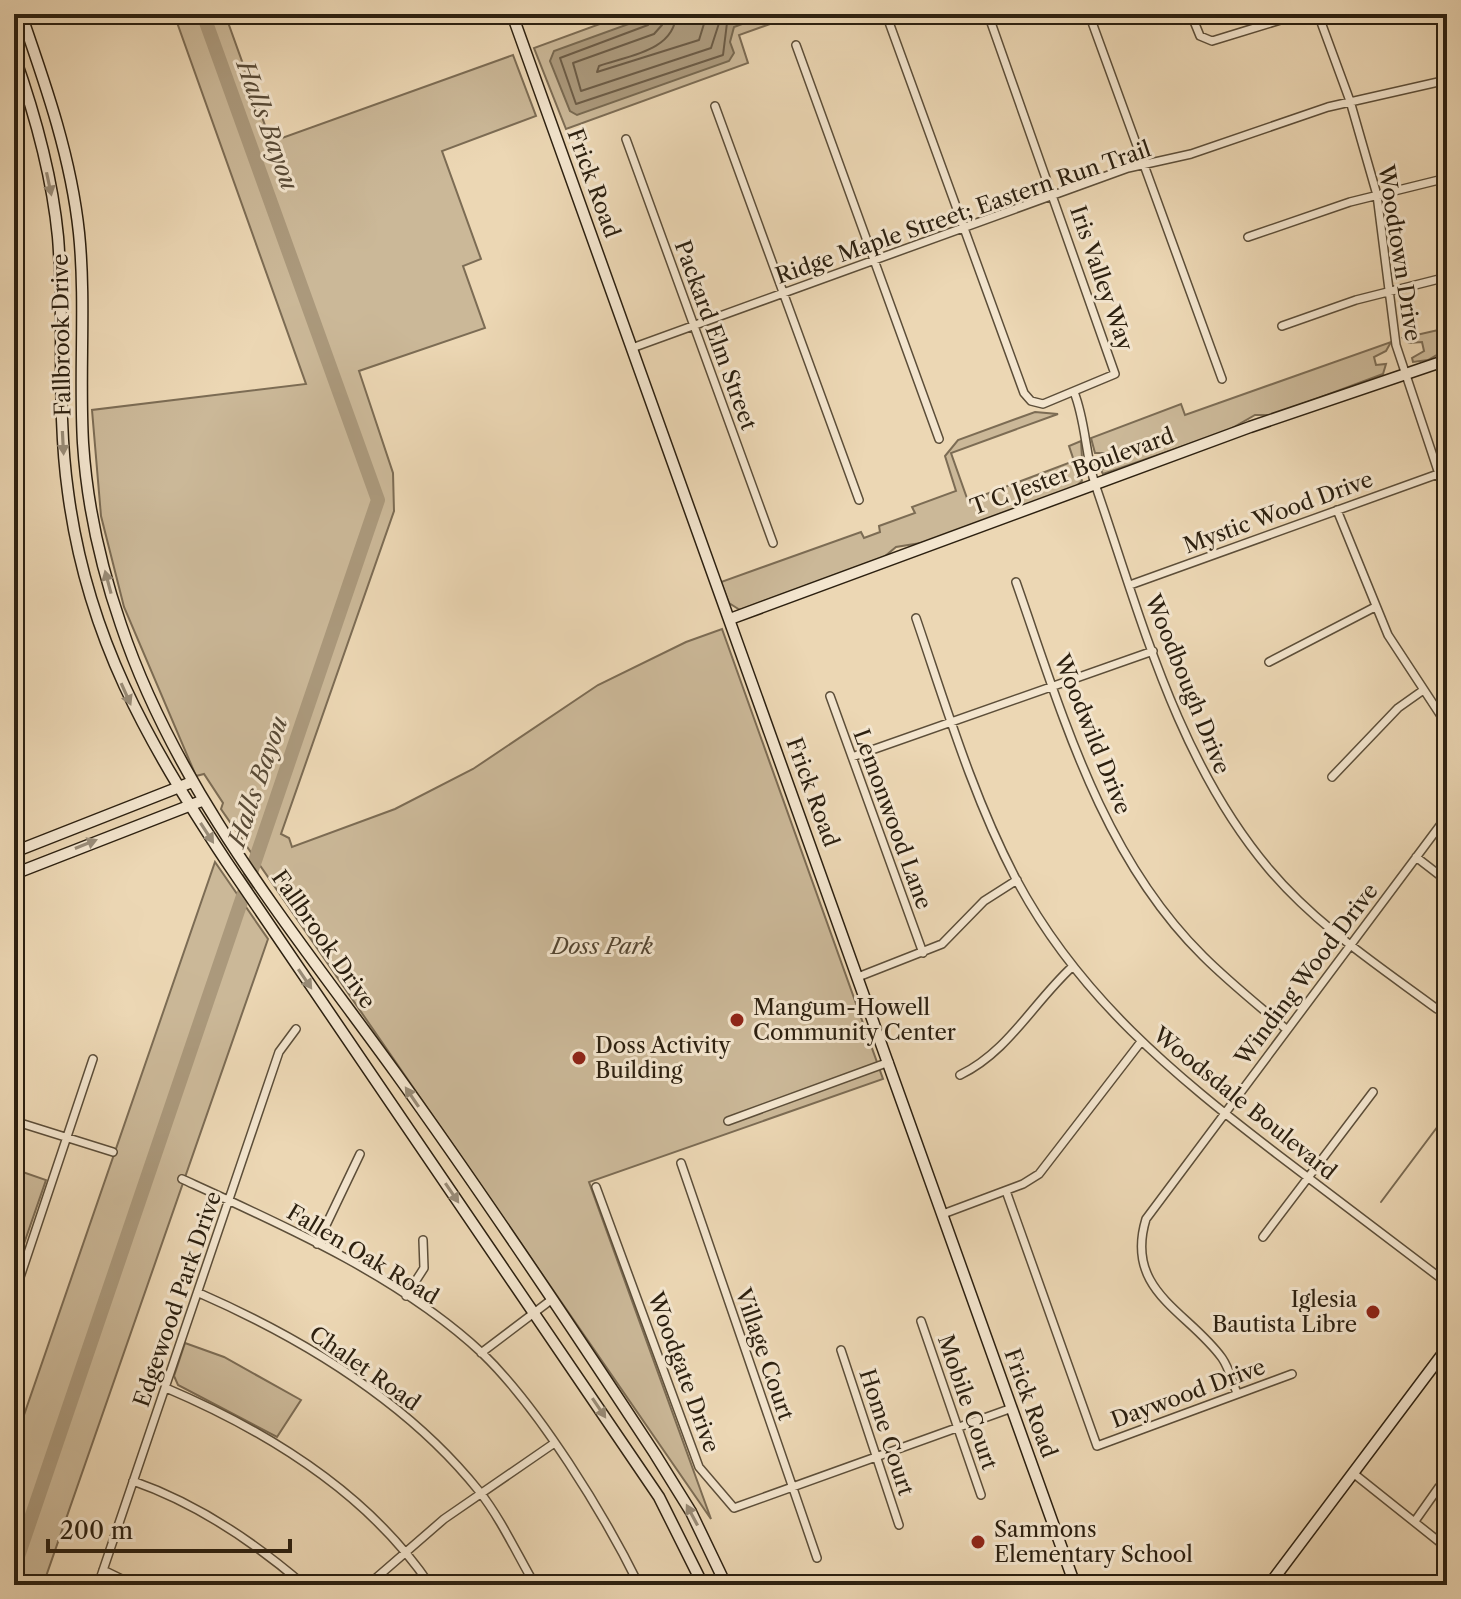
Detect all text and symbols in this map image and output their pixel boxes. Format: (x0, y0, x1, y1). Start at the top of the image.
water label: Halls Bayou (230, 54, 305, 195)
street label: Frick Road (561, 125, 626, 241)
street label: Ridge Maple Street; Eastern Run Trail (772, 135, 1155, 290)
street label: Woodtown Drive (1372, 162, 1427, 343)
one-way arrow (44, 172, 56, 197)
street label: Iris Valley Way (1064, 202, 1139, 355)
street label: Packard Elm Street (669, 237, 762, 434)
street label: Fallbrook Drive (47, 253, 76, 417)
street label: T C Jester Boulevard (967, 422, 1178, 521)
one-way arrow (57, 431, 70, 456)
street label: Mystic Wood Drive (1180, 466, 1377, 559)
one-way arrow (102, 569, 114, 594)
street label: Woodbough Drive (1139, 589, 1236, 778)
street label: Woodwild Drive (1048, 649, 1137, 818)
one-way arrow (120, 682, 133, 706)
water label: Halls Bayou (221, 712, 294, 853)
street label: Lemonwood Lane (847, 725, 938, 913)
street label: Frick Road (780, 734, 845, 850)
one-way arrow (200, 822, 214, 844)
one-way arrow (74, 837, 98, 850)
street label: Fallbrook Drive (266, 865, 381, 1014)
street label: Winding Wood Drive (1229, 878, 1384, 1071)
park label: Doss Park (549, 933, 653, 960)
one-way arrow (298, 968, 313, 989)
place label: Mangum-Howell Community Center (753, 994, 956, 1046)
marker: Mangum-Howell Community Center (728, 1011, 746, 1029)
street label: Woodsdale Boulevard (1147, 1021, 1342, 1186)
place label: Doss Activity Building (595, 1032, 732, 1084)
marker: Doss Activity Building (570, 1049, 588, 1067)
one-way arrow (405, 1086, 420, 1107)
one-way arrow (444, 1183, 459, 1204)
street label: Edgewood Park Drive (128, 1188, 227, 1411)
street label: Fallen Oak Road (282, 1198, 444, 1310)
street label: Village Court (729, 1284, 800, 1424)
place label: Iglesia Bautista Libre (1212, 1286, 1357, 1338)
street label: Woodgate Drive (642, 1287, 725, 1456)
marker: Iglesia Bautista Libre (1364, 1303, 1382, 1321)
street label: Chalet Road (304, 1320, 425, 1417)
street label: Mobile Court (932, 1331, 1003, 1473)
street label: Frick Road (998, 1345, 1063, 1461)
street label: Daywood Drive (1107, 1353, 1269, 1434)
street label: Home Court (853, 1365, 920, 1499)
one-way arrow (591, 1397, 606, 1419)
scale bar (48, 1503, 290, 1553)
one-way arrow (686, 1503, 699, 1526)
text: 200 m (60, 1516, 133, 1545)
place label: Sammons Elementary School (994, 1516, 1193, 1568)
marker: Sammons Elementary School (969, 1533, 987, 1551)

